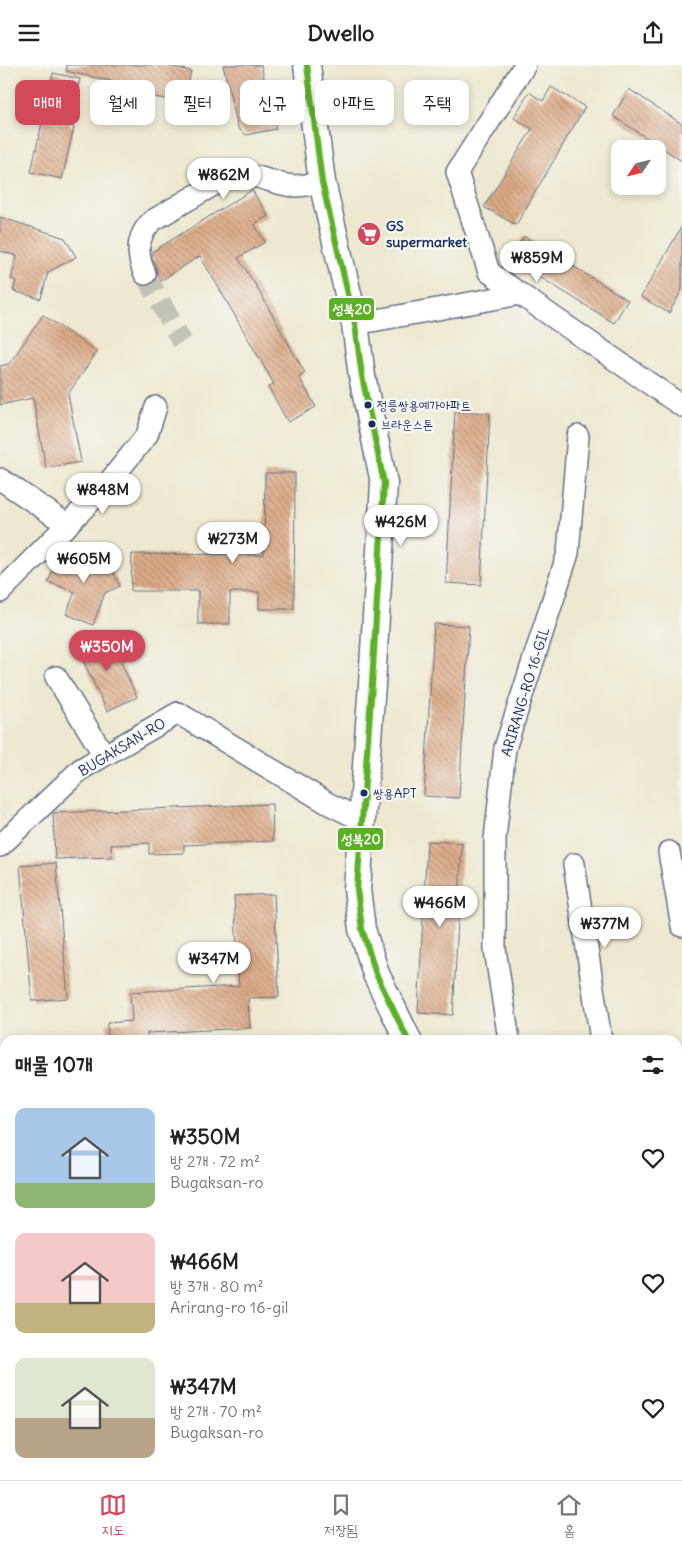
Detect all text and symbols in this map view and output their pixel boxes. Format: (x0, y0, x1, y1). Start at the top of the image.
icon: menu (15, 19, 43, 47)
text: Dwello (308, 19, 374, 47)
icon: share (639, 19, 667, 47)
chip: 매매 (15, 80, 80, 125)
chip: 월세 (90, 80, 155, 125)
chip: 필터 (165, 80, 230, 125)
chip: 신규 (240, 80, 305, 125)
chip: 아파트 (315, 80, 394, 125)
chip: 주택 (404, 80, 469, 125)
north arrow (611, 140, 666, 195)
map controls (611, 140, 666, 195)
pin: ₩862M (189, 157, 259, 200)
text: ₩862M (198, 164, 250, 184)
place label: GS supermarket (386, 217, 467, 251)
supermarket icon: GS supermarket (356, 221, 382, 247)
pin: ₩859M (502, 241, 572, 283)
text: ₩859M (511, 247, 563, 267)
line badge: 성북20 (328, 297, 375, 321)
text: 성북20 (332, 300, 372, 318)
place label: 정릉쌍용예가아파트 (377, 397, 471, 414)
marker: 정릉쌍용예가아파트 (363, 400, 373, 410)
place label: 브라운스톤 (381, 416, 433, 433)
marker: 브라운스톤 (367, 419, 377, 429)
pin: ₩848M (68, 473, 138, 515)
text: ₩848M (77, 479, 129, 499)
pin: ₩426M (366, 505, 436, 547)
text: ₩426M (375, 511, 427, 531)
pin: ₩273M (198, 521, 268, 564)
text: ₩273M (208, 528, 258, 548)
pin: ₩605M (49, 541, 119, 584)
text: ₩605M (57, 548, 111, 568)
street label: ARIRANG-RO 16-GIL (497, 625, 553, 759)
pin: ₩350M (72, 629, 142, 672)
text: ₩350M (80, 636, 134, 656)
street label: BUGAKSAN-RO (75, 714, 169, 780)
place label: 쌍용APT (373, 785, 417, 802)
marker: 쌍용APT (359, 788, 369, 798)
line badge: 성북20 (337, 827, 384, 851)
text: 성북20 (341, 830, 381, 848)
pin: ₩466M (405, 885, 475, 928)
text: ₩466M (414, 892, 466, 912)
pin: ₩377M (570, 907, 640, 949)
text: ₩377M (580, 913, 630, 933)
pin: ₩347M (179, 941, 249, 984)
text: ₩347M (189, 948, 239, 968)
text: 매물 10개 (15, 1051, 93, 1078)
icon: filters (639, 1051, 667, 1079)
text: ₩350M (170, 1123, 241, 1150)
icon: home (55, 1128, 115, 1188)
icon: heart (639, 1144, 667, 1172)
text: 방 2개 · 72 m² (170, 1151, 260, 1171)
text: Bugaksan-ro (170, 1172, 264, 1192)
text: ₩466M (170, 1248, 239, 1275)
icon: home (55, 1253, 115, 1313)
icon: heart (639, 1269, 667, 1297)
text: 방 3개 · 80 m² (170, 1276, 263, 1296)
text: Arirang-ro 16-gil (170, 1297, 288, 1317)
text: ₩347M (170, 1373, 237, 1400)
icon: home (55, 1378, 115, 1438)
icon: heart (639, 1394, 667, 1422)
text: 방 2개 · 70 m² (170, 1401, 262, 1421)
text: Bugaksan-ro (170, 1422, 264, 1442)
tab: 지도 (99, 1491, 127, 1540)
tab: 저장됨 (324, 1491, 358, 1540)
tab: 홈 (555, 1491, 583, 1540)

